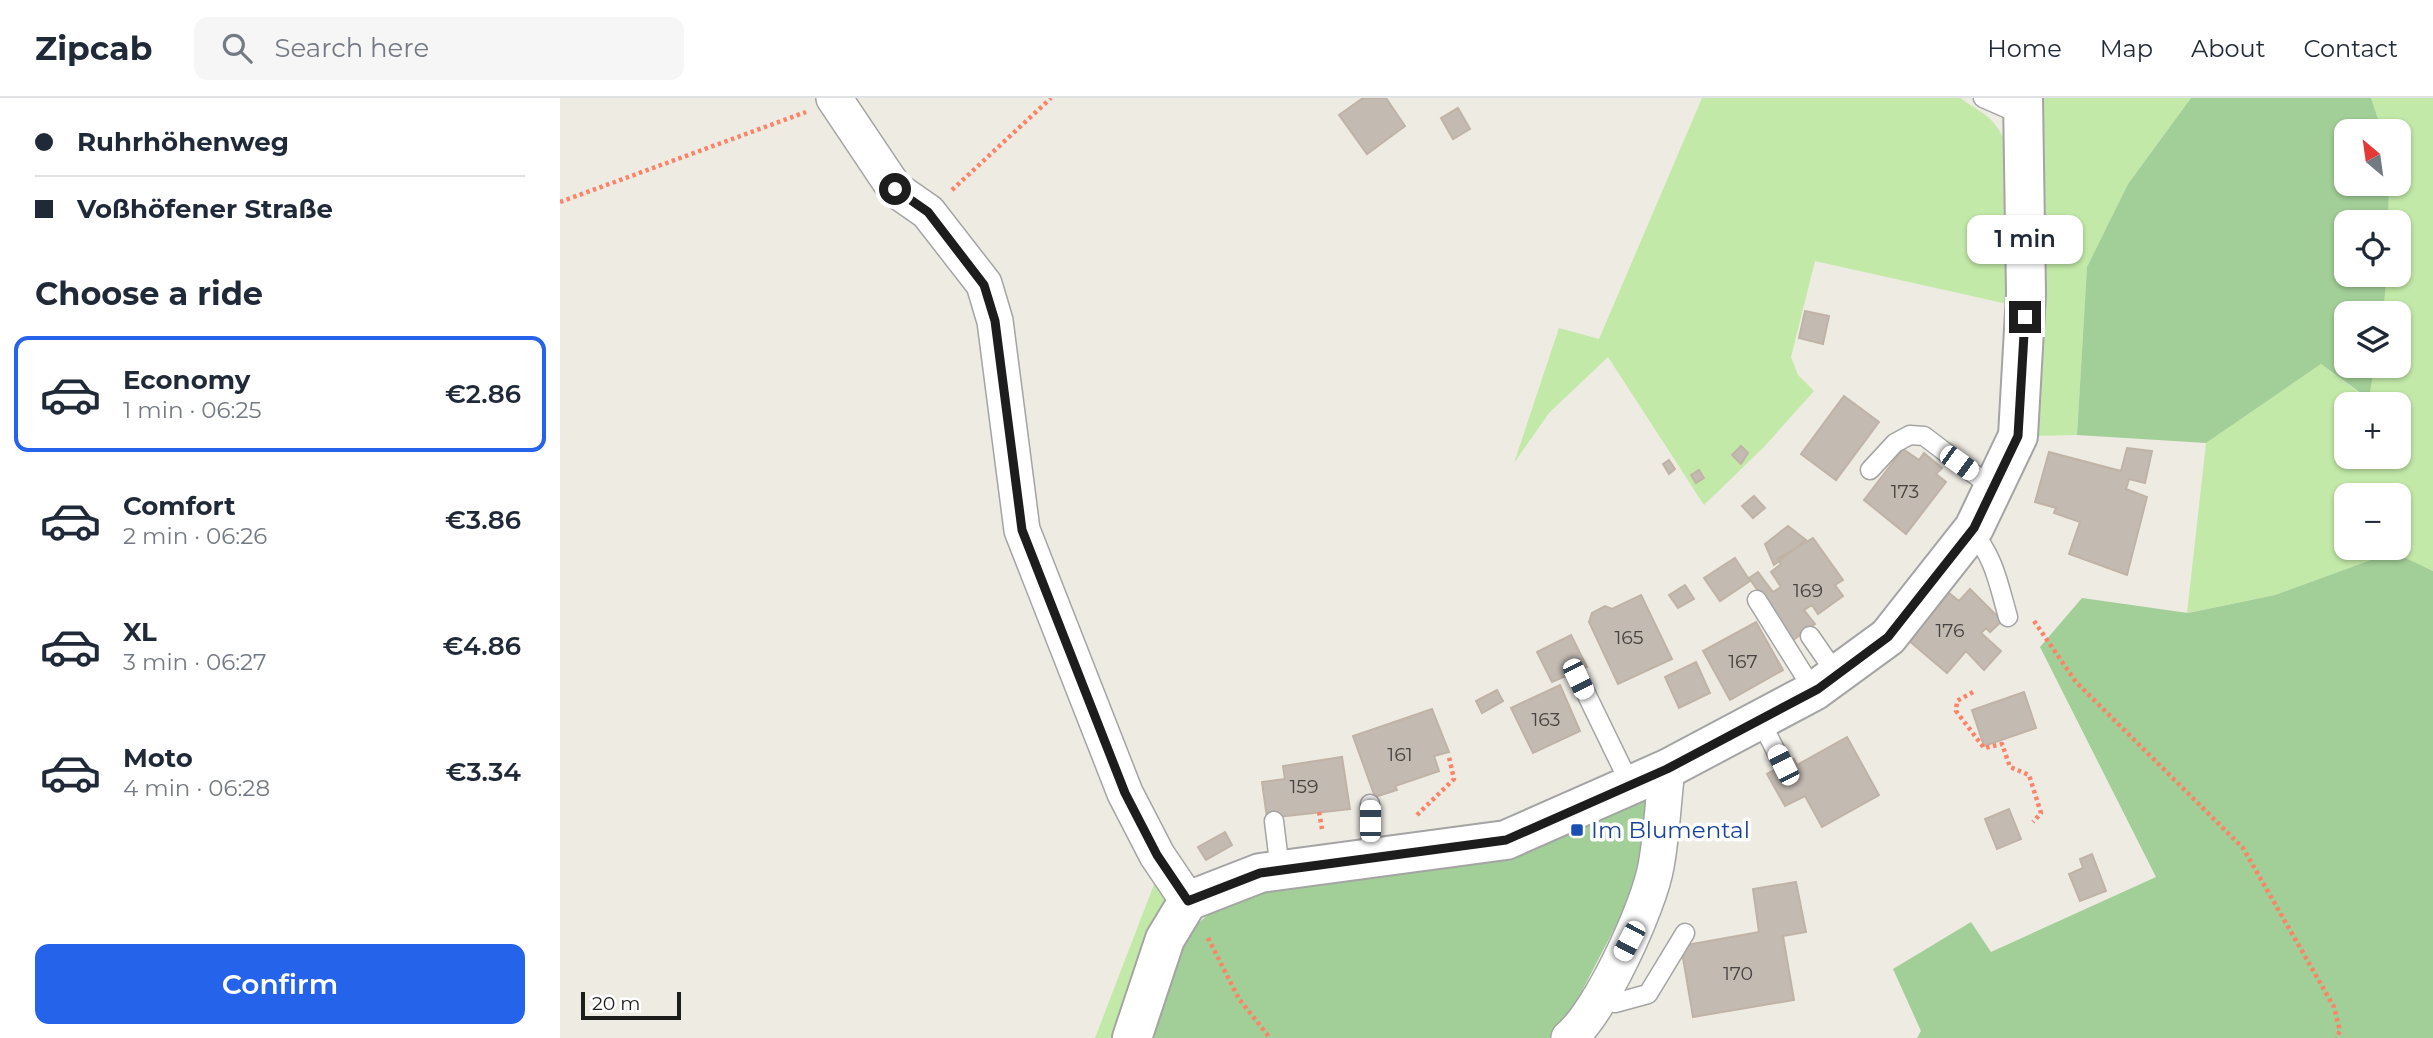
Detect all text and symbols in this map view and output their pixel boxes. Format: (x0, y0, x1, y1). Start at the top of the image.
search box (194, 17, 684, 80)
text: Zipcab (35, 28, 152, 68)
icon: search (218, 29, 256, 67)
text: Search here (274, 32, 429, 64)
text: Home (1987, 34, 2062, 63)
text: Map (2100, 34, 2153, 63)
text: About (2191, 34, 2265, 63)
text: Contact (2303, 34, 2398, 63)
north arrow (2334, 119, 2412, 196)
map controls (2334, 119, 2411, 560)
text: Ruhrhöhenweg (77, 126, 289, 158)
route start (879, 173, 911, 205)
text: Voßhöfener Straße (77, 193, 333, 225)
button: locate (2334, 210, 2411, 287)
callout: 1 min (1967, 216, 2083, 264)
text: 1 min (1994, 225, 2056, 253)
text: Choose a ride (35, 274, 263, 313)
route end (2009, 301, 2041, 333)
button: layers (2334, 301, 2411, 378)
icon: car (39, 363, 102, 426)
text: Economy (123, 364, 250, 396)
text: €2.86 (445, 378, 521, 410)
button: + (2334, 392, 2411, 469)
text: 1 min · 06:25 (123, 396, 262, 424)
car (1936, 442, 1983, 484)
house number: 173 (1891, 480, 1919, 503)
button: − (2334, 483, 2411, 560)
icon: car (39, 489, 102, 552)
text: Comfort (123, 490, 235, 522)
text: €3.86 (445, 504, 521, 536)
text: 2 min · 06:26 (123, 522, 267, 550)
house number: 169 (1793, 579, 1823, 602)
icon: car (39, 615, 102, 678)
text: XL (123, 616, 157, 648)
house number: 176 (1935, 619, 1965, 642)
house number: 165 (1614, 626, 1644, 649)
text: €4.86 (443, 630, 521, 662)
text: 3 min · 06:27 (123, 648, 267, 676)
house number: 167 (1728, 650, 1758, 673)
car (1560, 656, 1597, 702)
house number: 163 (1531, 708, 1561, 731)
icon: car (39, 741, 102, 804)
text: Moto (123, 742, 193, 774)
car (1765, 742, 1802, 788)
house number: 161 (1387, 743, 1413, 766)
text: €3.34 (446, 756, 521, 788)
text: 4 min · 06:28 (123, 774, 270, 802)
house number: 159 (1289, 775, 1319, 798)
car (1360, 800, 1381, 842)
place label: Im Blumental (1591, 816, 1750, 844)
marker: Im Blumental (1569, 822, 1585, 838)
car (1610, 918, 1649, 964)
button: Confirm (35, 944, 525, 1024)
house number: 170 (1723, 962, 1753, 985)
scale bar (581, 989, 681, 1021)
text: 20 m (592, 992, 640, 1015)

